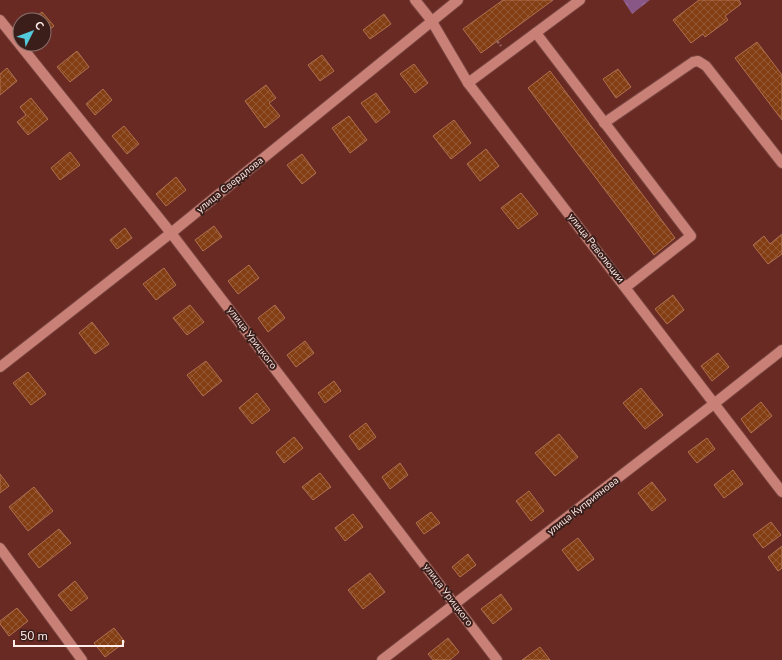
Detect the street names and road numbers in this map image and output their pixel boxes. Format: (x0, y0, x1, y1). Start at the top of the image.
street label: улица Свердлова (194, 154, 266, 216)
street label: улица Революции (565, 211, 628, 286)
street label: улица Урицкого (224, 304, 280, 372)
street label: улица Куприянова (544, 474, 622, 538)
street label: улица Урицкого (420, 561, 476, 629)

